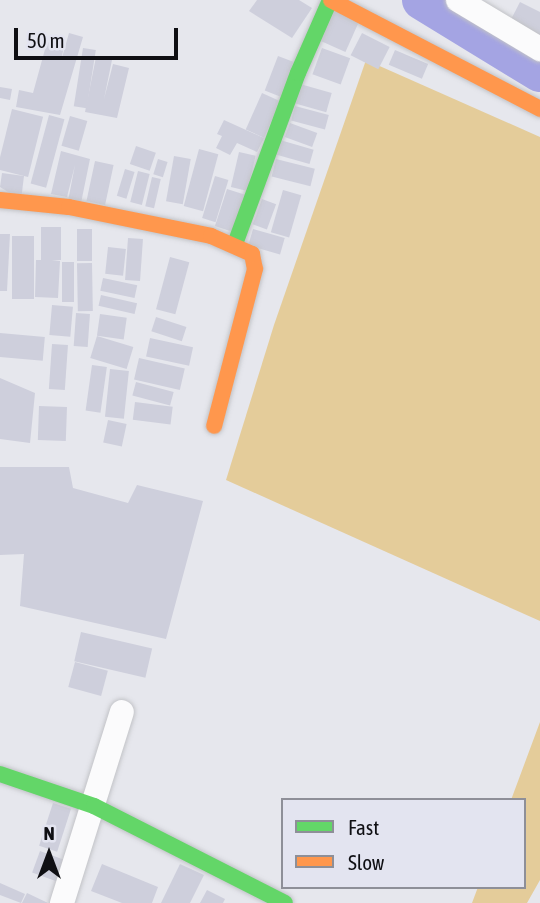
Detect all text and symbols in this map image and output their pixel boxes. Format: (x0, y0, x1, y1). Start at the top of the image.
scale bar (18, 14, 182, 58)
text: 50 m (27, 28, 65, 52)
legend (281, 798, 526, 889)
text: Fast (348, 815, 379, 839)
north arrow (14, 819, 84, 889)
text: N (43, 822, 55, 844)
text: Slow (348, 850, 384, 874)

